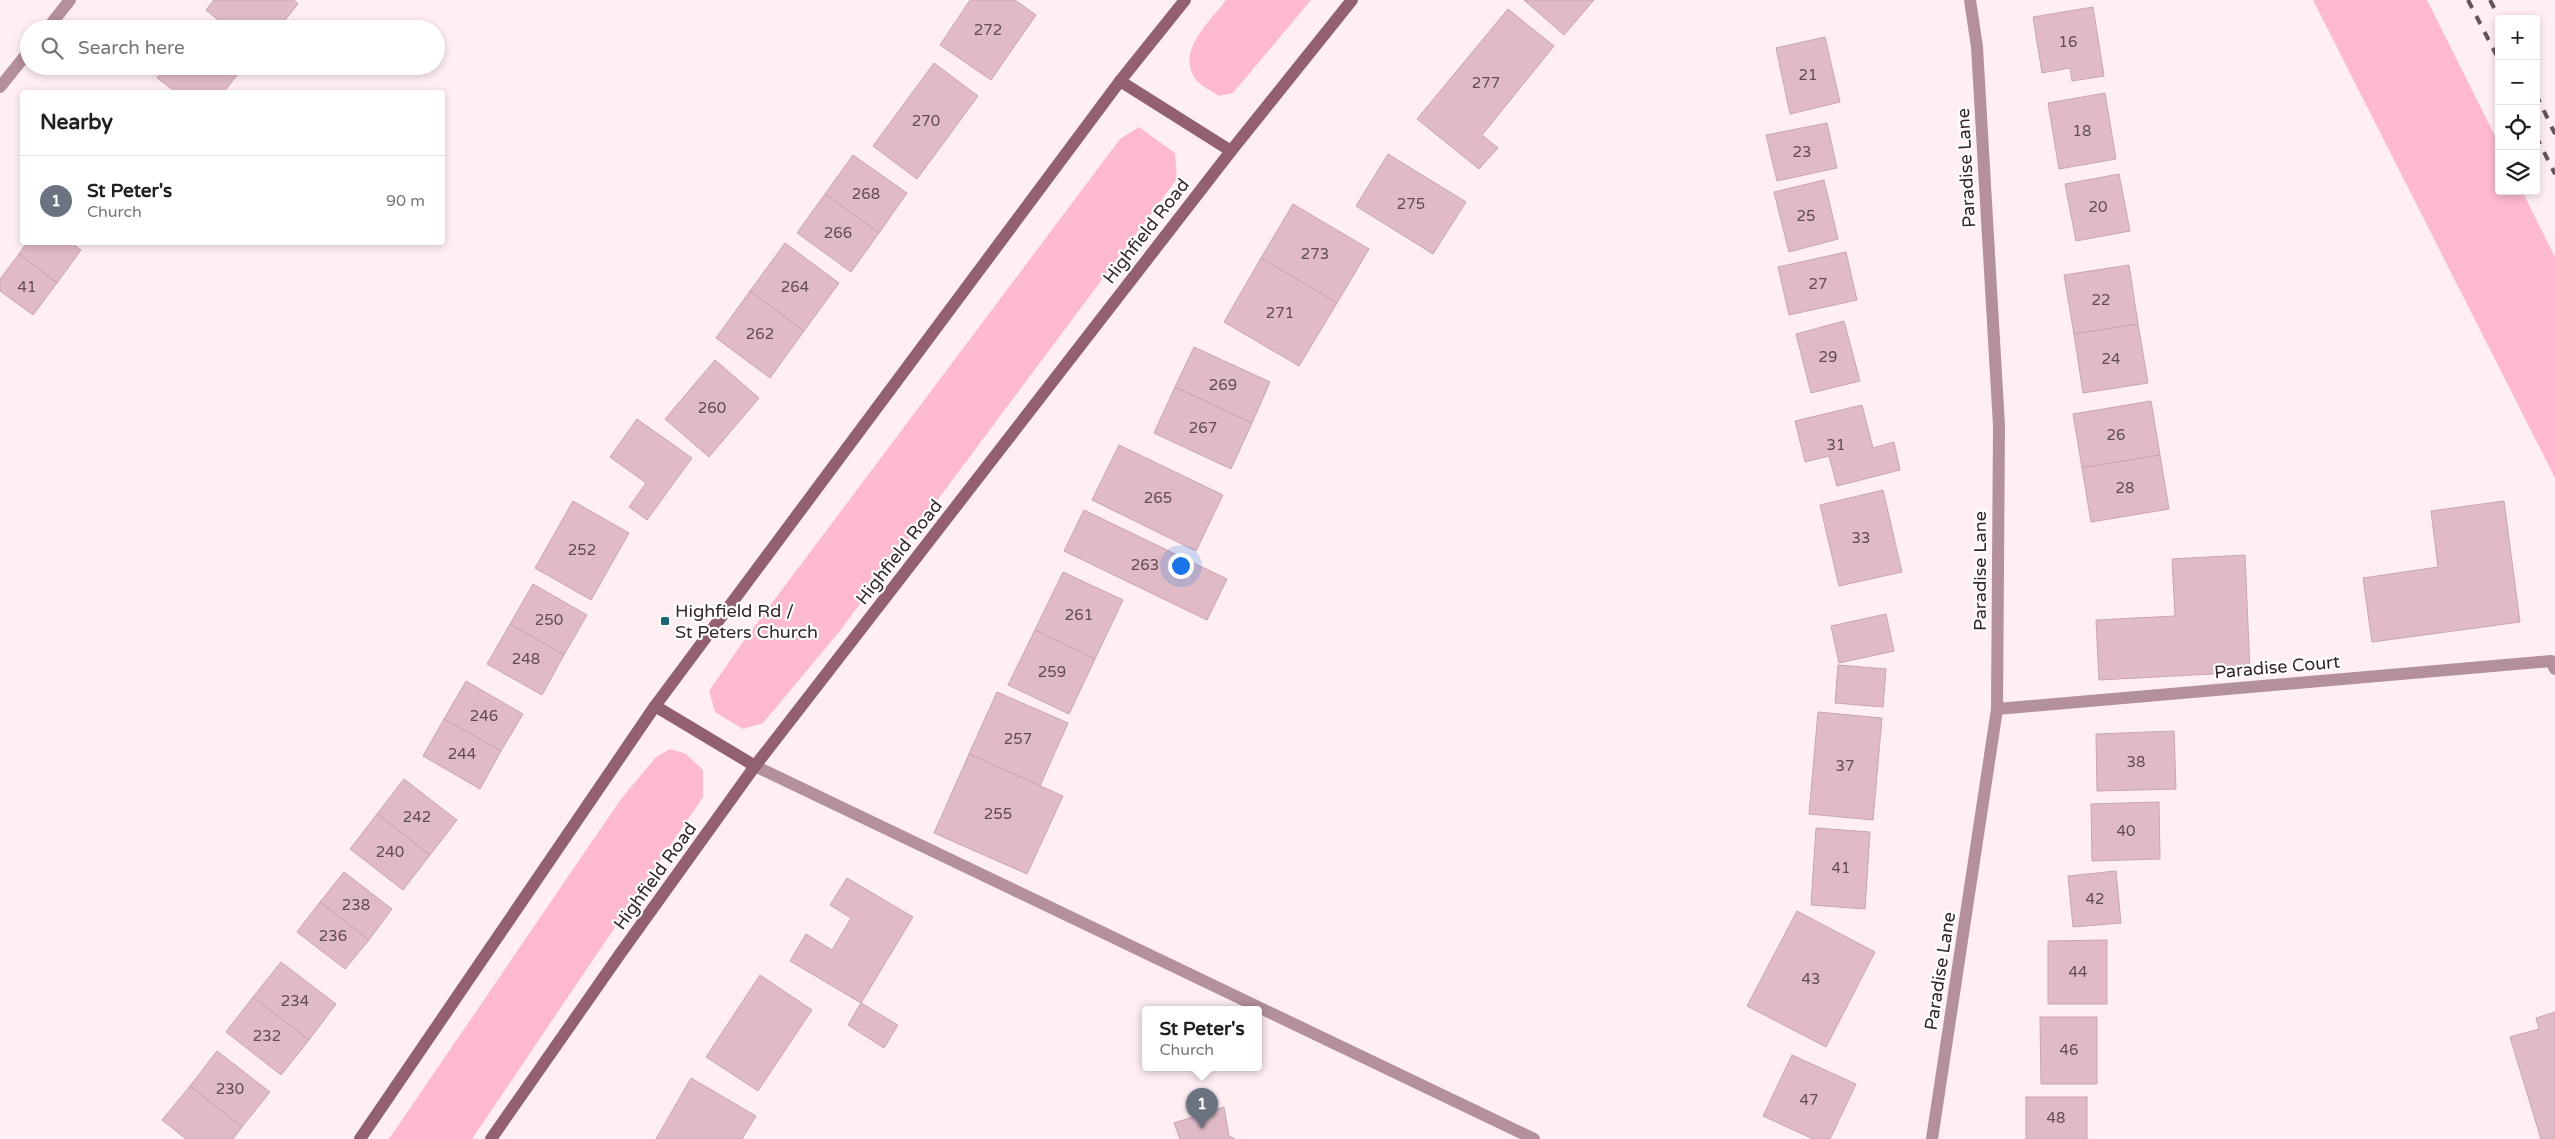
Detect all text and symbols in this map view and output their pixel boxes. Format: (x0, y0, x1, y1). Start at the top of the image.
map controls (2495, 15, 2540, 195)
button: + (2495, 15, 2540, 60)
search box (20, 20, 445, 75)
house number: 272 (974, 21, 1002, 39)
house number: 16 (2059, 33, 2077, 51)
icon: search (38, 34, 66, 62)
text: Search here (78, 37, 185, 59)
button: − (2495, 60, 2540, 105)
house number: 21 (1799, 66, 1817, 84)
house number: 277 (1472, 74, 1500, 92)
button: locate (2495, 105, 2540, 150)
street label: Paradise Lane (1952, 108, 1980, 228)
text: Nearby (40, 110, 113, 135)
house number: 270 (912, 112, 940, 130)
house number: 18 (2073, 122, 2091, 140)
house number: 23 (1793, 143, 1811, 161)
button: layers (2495, 150, 2540, 195)
street label: Highfield Road (1098, 174, 1194, 288)
text: St Peter's (87, 180, 172, 202)
house number: 268 (852, 185, 880, 203)
text: 1 (51, 191, 61, 211)
text: 90 m (386, 191, 425, 211)
house number: 275 (1397, 195, 1425, 213)
house number: 20 (2089, 198, 2107, 216)
text: Church (87, 202, 142, 222)
house number: 25 (1797, 207, 1815, 225)
house number: 266 (824, 224, 852, 242)
house number: 273 (1301, 245, 1329, 263)
house number: 27 (1809, 275, 1827, 293)
house number: 41 (18, 278, 36, 296)
house number: 264 (781, 278, 809, 296)
house number: 22 (2092, 291, 2110, 309)
house number: 271 (1266, 304, 1294, 322)
house number: 262 (746, 325, 774, 343)
house number: 29 (1819, 348, 1837, 366)
house number: 24 (2102, 350, 2120, 368)
house number: 269 (1209, 376, 1237, 394)
house number: 260 (698, 399, 726, 417)
house number: 267 (1189, 419, 1217, 437)
house number: 26 (2107, 426, 2125, 444)
house number: 31 (1827, 436, 1845, 454)
house number: 28 (2116, 479, 2134, 497)
house number: 265 (1144, 489, 1172, 507)
street label: Highfield Road (851, 495, 947, 609)
street label: Paradise Lane (1969, 511, 1991, 631)
house number: 33 (1852, 529, 1870, 547)
house number: 252 (568, 541, 596, 559)
your location (1168, 553, 1194, 579)
house number: 263 (1131, 556, 1159, 574)
place label: Highfield Rd / St Peters Church (675, 600, 818, 643)
house number: 261 (1065, 606, 1093, 624)
house number: 250 (535, 611, 563, 629)
marker: Highfield Rd / St Peters Church (659, 615, 671, 627)
house number: 248 (512, 650, 540, 668)
street label: Paradise Court (2213, 651, 2341, 683)
house number: 259 (1038, 663, 1066, 681)
house number: 246 (470, 707, 498, 725)
house number: 257 (1004, 730, 1032, 748)
house number: 244 (448, 745, 476, 763)
house number: 38 (2127, 753, 2145, 771)
house number: 37 (1836, 757, 1854, 775)
house number: 255 (984, 805, 1012, 823)
house number: 242 (403, 808, 431, 826)
street label: Highfield Road (609, 818, 701, 934)
house number: 40 (2117, 822, 2135, 840)
house number: 240 (376, 843, 404, 861)
house number: 41 (1832, 859, 1850, 877)
house number: 42 (2086, 890, 2104, 908)
house number: 238 (342, 896, 370, 914)
street label: Paradise Lane (1920, 910, 1960, 1032)
house number: 236 (319, 927, 347, 945)
house number: 44 (2069, 963, 2087, 981)
house number: 43 (1802, 970, 1820, 988)
house number: 234 (281, 992, 309, 1010)
popup (1142, 1006, 1262, 1071)
text: St Peter's (1159, 1018, 1245, 1040)
house number: 232 (253, 1027, 281, 1045)
text: Church (1159, 1040, 1214, 1060)
house number: 46 (2060, 1041, 2078, 1059)
house number: 230 (216, 1080, 244, 1098)
pin: 1 (1186, 1088, 1218, 1129)
house number: 47 (1800, 1091, 1818, 1109)
house number: 48 (2047, 1109, 2065, 1127)

